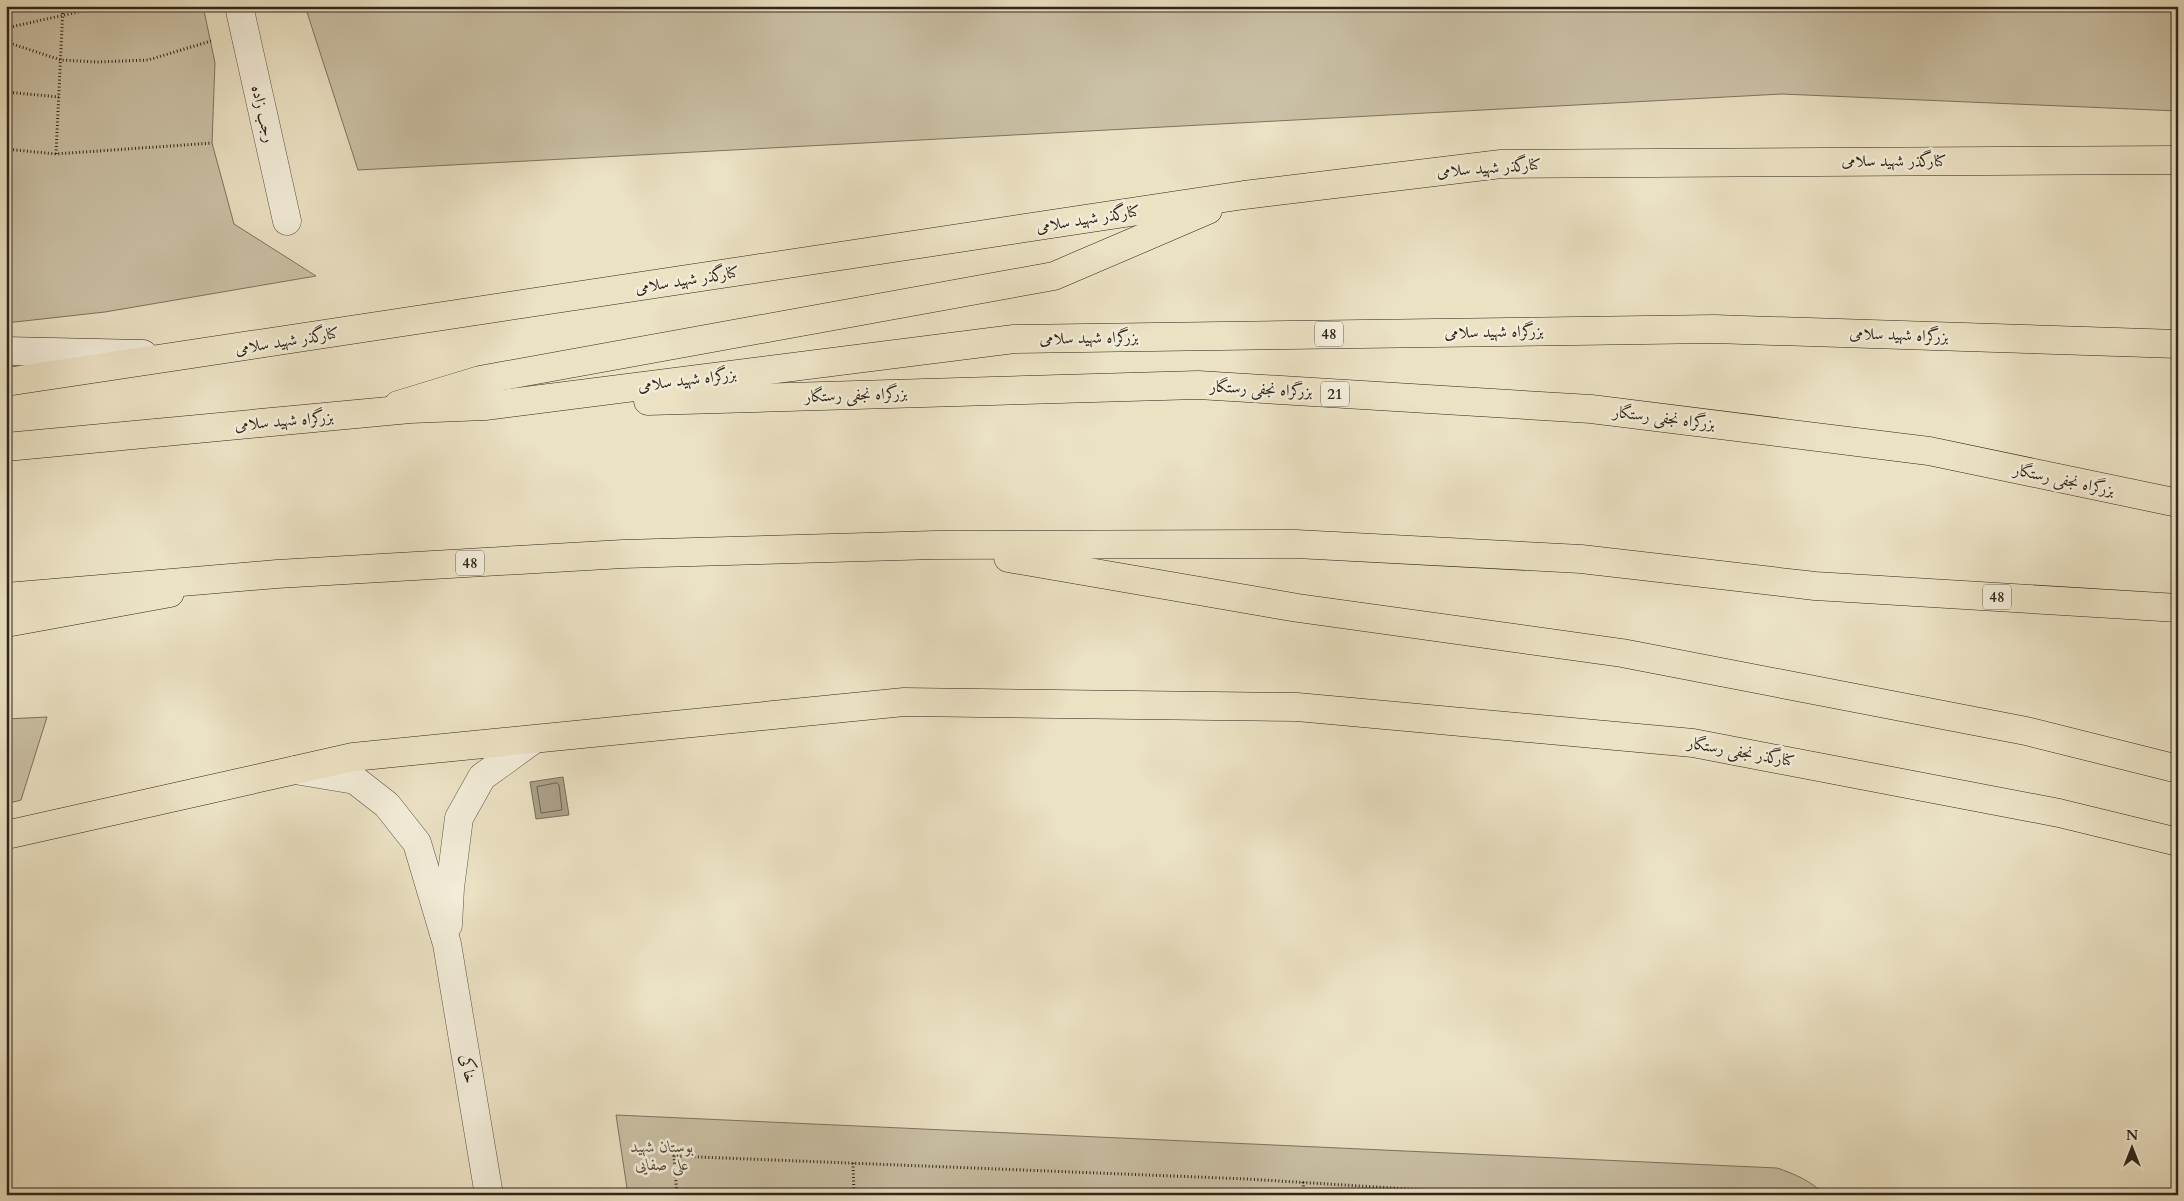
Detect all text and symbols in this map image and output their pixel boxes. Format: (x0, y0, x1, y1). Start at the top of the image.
street label: رجب زاده (246, 83, 280, 145)
street label: کنارگذر شهید سلامی (1842, 149, 1946, 172)
street label: کنارگذر شهید سلامی (1436, 152, 1542, 183)
street label: کنارگذر شهید سلامی (1034, 199, 1142, 238)
street label: کنارگذر شهید سلامی (633, 260, 741, 299)
street label: بزرگراه شهید سلامی (1444, 320, 1544, 344)
street label: کنارگذر شهید سلامی (233, 321, 341, 360)
road number: 48 (1315, 322, 1343, 346)
street label: بزرگراه شهید سلامی (1849, 322, 1949, 348)
street label: بزرگراه شهید سلامی (1039, 326, 1139, 350)
street label: بزرگراه شهید سلامی (637, 363, 738, 397)
street label: بزرگراه نجفی رستگار (1207, 375, 1313, 403)
street label: بزرگراه نجفی رستگار (802, 382, 908, 408)
road number: 21 (1321, 382, 1349, 406)
street label: بزرگراه نجفی رستگار (1610, 401, 1716, 435)
street label: بزرگراه شهید سلامی (234, 406, 334, 436)
street label: بزرگراه نجفی رستگار (2010, 458, 2117, 501)
road number: 48 (456, 550, 484, 576)
road number: 48 (1983, 584, 2011, 610)
street label: کنارگذر نجفی رستگار (1684, 730, 1797, 772)
street label: خاکی (455, 1053, 481, 1085)
north arrow (2106, 1124, 2156, 1174)
text: N (2126, 1126, 2138, 1145)
park label: بوستان شهید علی صفایی (630, 1136, 694, 1176)

